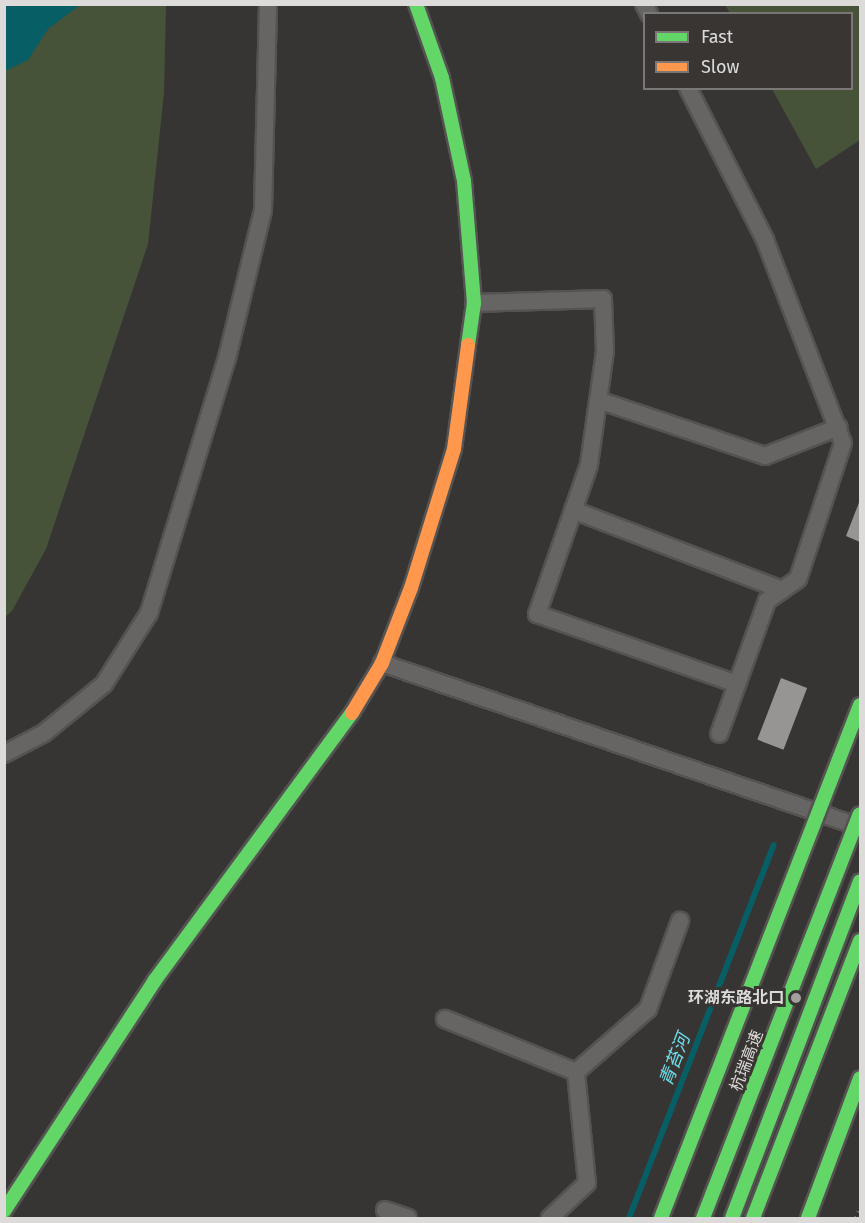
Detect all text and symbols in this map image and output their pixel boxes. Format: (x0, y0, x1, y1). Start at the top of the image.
legend (643, 12, 853, 90)
text: Fast (701, 26, 733, 48)
text: Slow (701, 56, 739, 78)
place label: 环湖东路北口 (688, 988, 784, 1008)
marker: 环湖东路北口 (789, 991, 803, 1005)
street label: 杭瑞高速 (727, 1028, 767, 1094)
water label: 青苔河 (655, 1031, 695, 1089)

